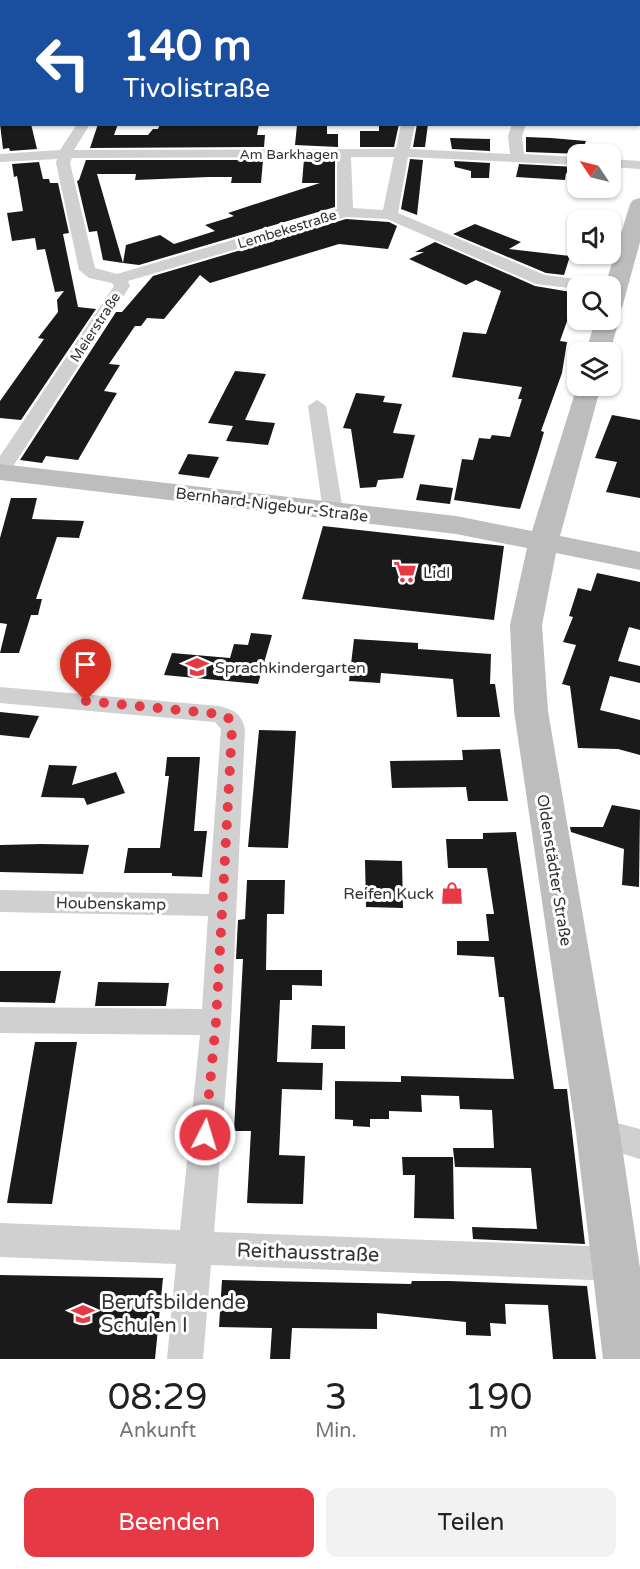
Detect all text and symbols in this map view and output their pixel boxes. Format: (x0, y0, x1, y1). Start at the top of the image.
text: 140 m (123, 21, 252, 72)
icon: left (24, 24, 102, 102)
text: Tivolistraße (123, 72, 270, 105)
north arrow (567, 144, 621, 198)
map controls (567, 144, 621, 396)
street label: Am Barkhagen (239, 146, 339, 163)
street label: Lembekestraße (236, 206, 339, 253)
button: sound (567, 210, 621, 264)
button: search (567, 276, 621, 330)
street label: Meierstraße (67, 289, 124, 365)
button: layers (567, 342, 621, 396)
street label: Bernhard-Nigebur-Straße (174, 483, 369, 527)
supermarket icon: Lidl (392, 559, 418, 585)
place label: Lidl (423, 563, 450, 583)
pin (60, 639, 111, 701)
icon: arrive (69, 648, 102, 681)
school or university icon: Sprachkindergarten (184, 654, 210, 680)
place label: Sprachkindergarten (215, 658, 366, 678)
street label: Oldenstädter Straße (532, 793, 576, 947)
shop icon: Reifen Kuck (439, 880, 465, 906)
place label: Reifen Kuck (343, 884, 434, 904)
street label: Houbenskamp (56, 893, 166, 915)
position arrow (173, 1103, 237, 1167)
street label: Reithausstraße (236, 1239, 380, 1267)
place label: Berufsbildende Schulen I (101, 1291, 246, 1338)
school or university icon: Berufsbildende Schulen I (70, 1301, 96, 1327)
text: 08:29 (108, 1376, 208, 1419)
text: 3 (325, 1376, 347, 1419)
text: 190 (464, 1376, 532, 1419)
text: Ankunft (119, 1419, 196, 1443)
text: Min. (315, 1419, 357, 1443)
text: m (489, 1419, 508, 1443)
button: Beenden (24, 1488, 314, 1557)
button: Teilen (326, 1488, 616, 1557)

